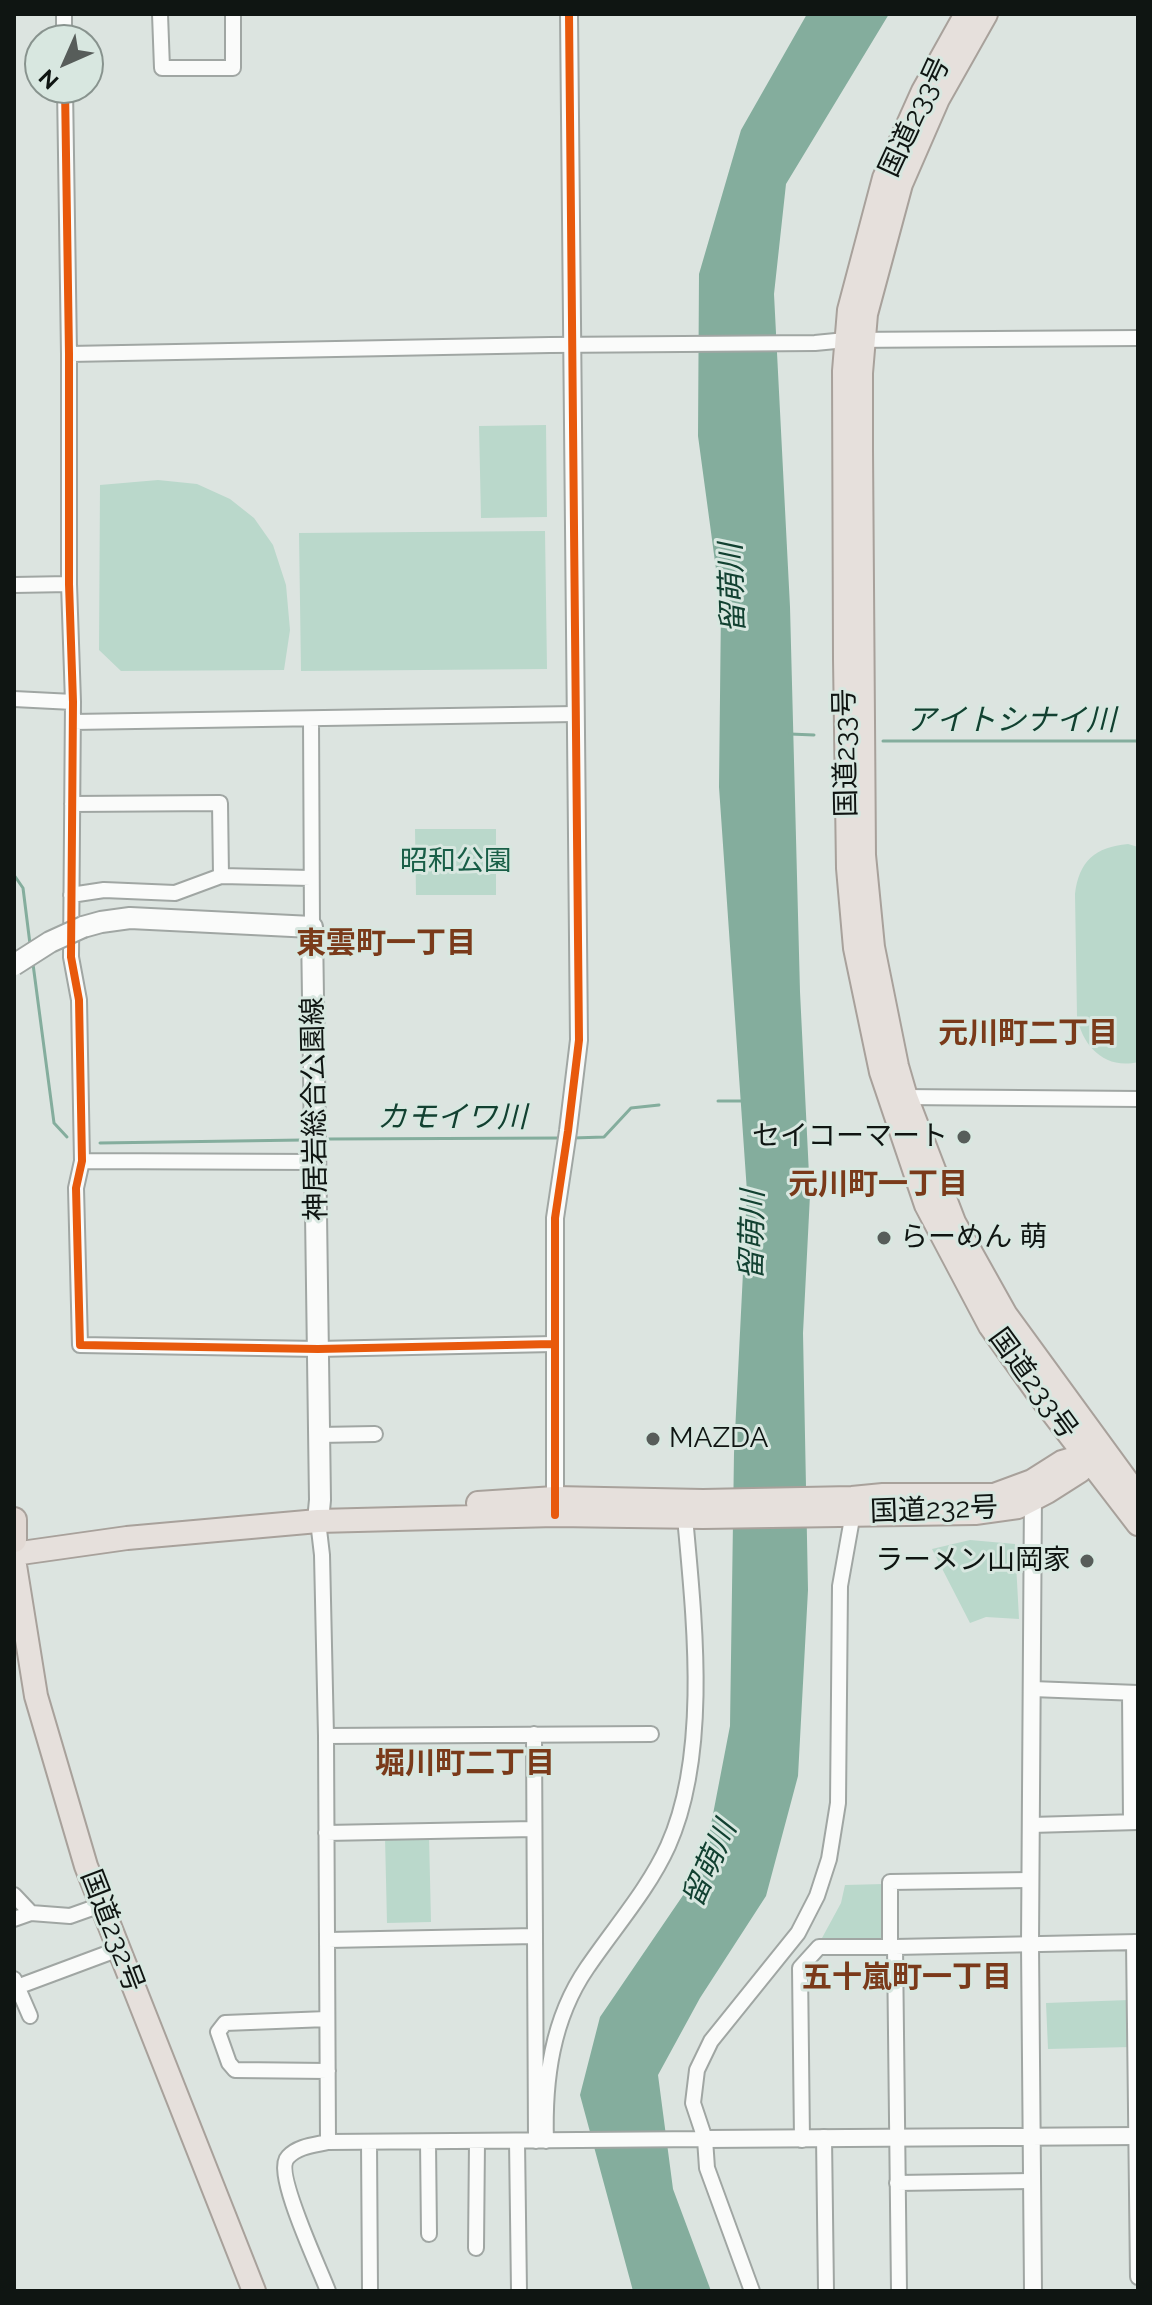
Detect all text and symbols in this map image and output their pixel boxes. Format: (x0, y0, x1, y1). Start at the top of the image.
north arrow (24, 24, 104, 104)
street label: 国道233号 (873, 52, 957, 182)
text: N (33, 64, 64, 95)
water label: 留萌川 (713, 542, 753, 634)
street label: 国道233号 (828, 688, 864, 818)
water label: アイトシナイ川 (906, 703, 1116, 739)
park label: 昭和公園 (400, 845, 512, 879)
district label: 東雲町一丁目 (296, 926, 476, 962)
street label: 神居岩総合公園線 (296, 997, 334, 1221)
district label: 元川町二丁目 (938, 1016, 1118, 1052)
water label: カモイワ川 (377, 1100, 527, 1136)
place label: セイコーマート (752, 1120, 948, 1154)
marker: セイコーマート (955, 1128, 973, 1146)
district label: 元川町一丁目 (788, 1167, 968, 1203)
water label: 留萌川 (734, 1190, 772, 1280)
place label: らーめん 萌 (900, 1221, 1047, 1255)
marker: らーめん 萌 (875, 1229, 893, 1247)
street label: 国道233号 (982, 1322, 1084, 1446)
place label: MAZDA (669, 1422, 768, 1456)
marker: MAZDA (644, 1430, 662, 1448)
street label: 国道232号 (869, 1491, 999, 1529)
place label: ラーメン山岡家 (875, 1544, 1071, 1578)
marker: ラーメン山岡家 (1078, 1552, 1096, 1570)
district label: 堀川町二丁目 (375, 1746, 555, 1782)
water label: 留萌川 (675, 1816, 745, 1912)
street label: 国道232号 (73, 1865, 151, 1997)
district label: 五十嵐町一丁目 (802, 1960, 1012, 1996)

